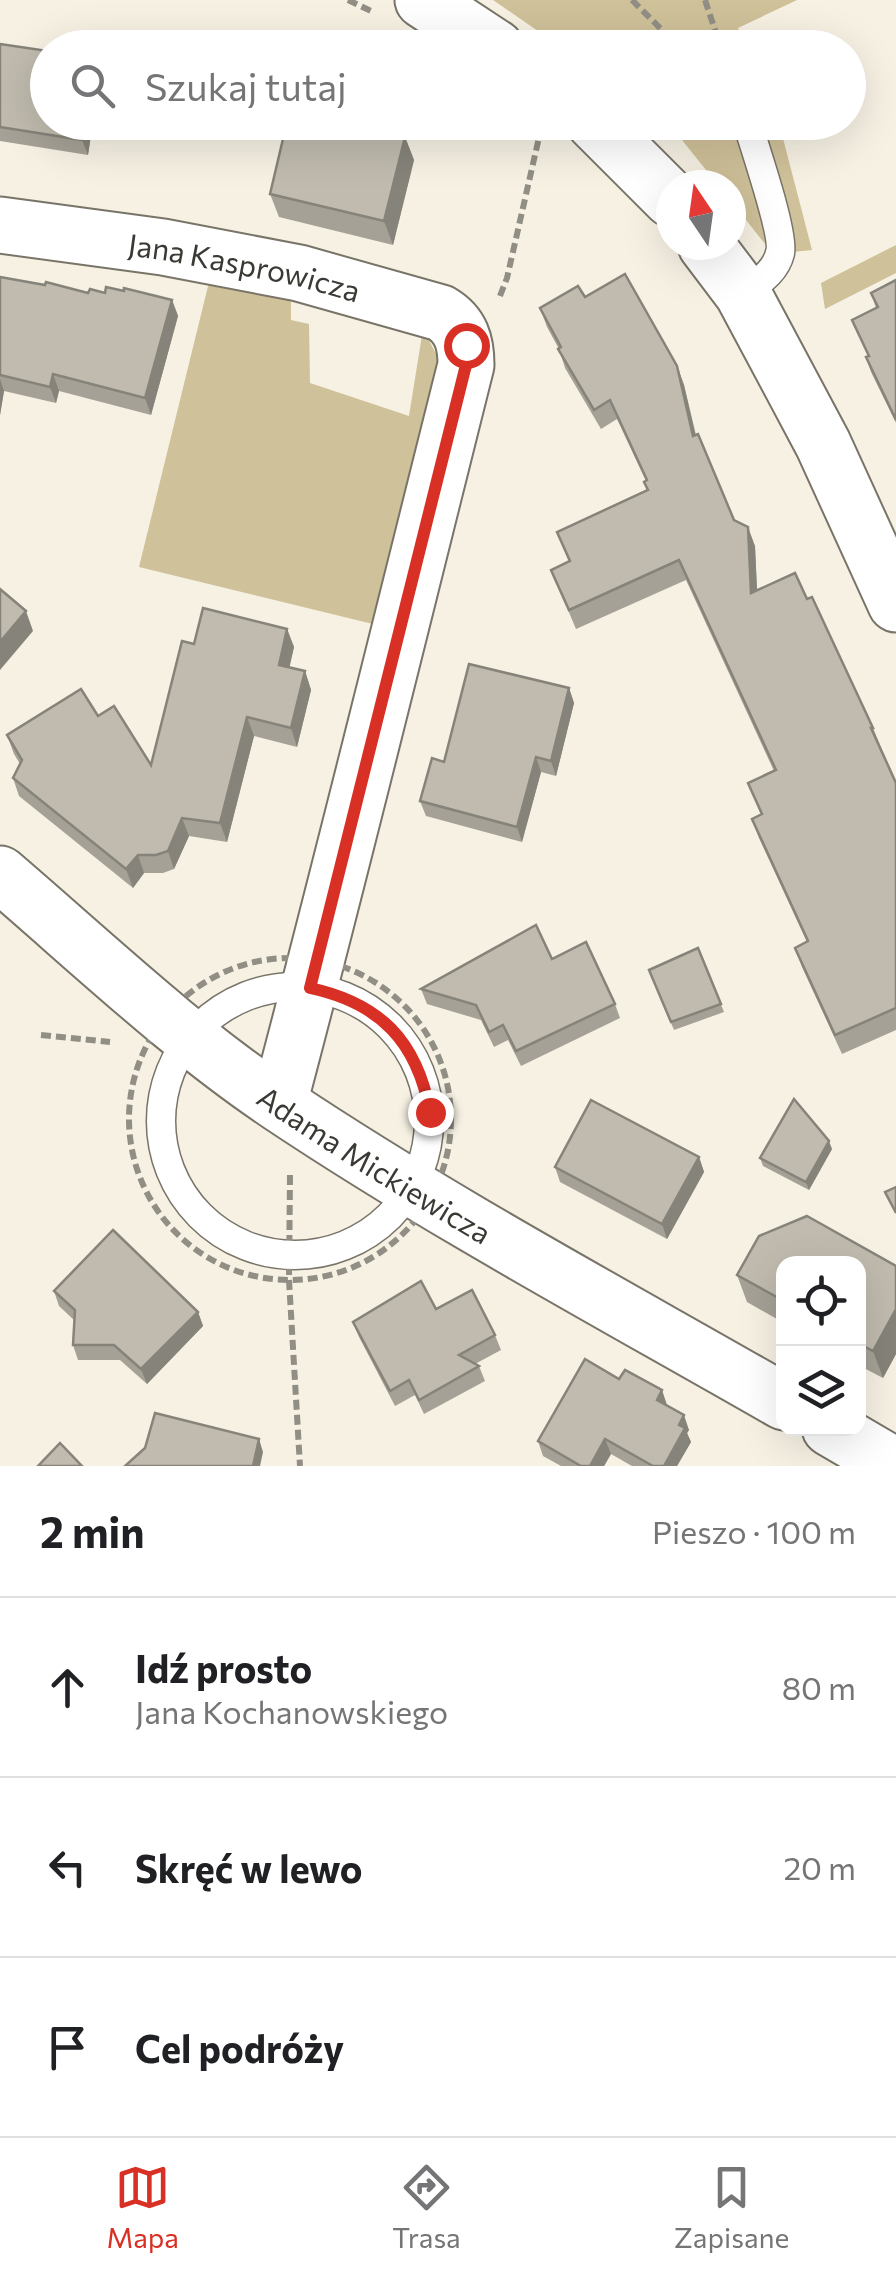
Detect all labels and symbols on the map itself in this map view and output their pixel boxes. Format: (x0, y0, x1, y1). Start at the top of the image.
north arrow (656, 170, 746, 260)
street label: Jana Kasprowicza (126, 224, 365, 308)
route start (444, 323, 490, 369)
street label: Adama Mickiewicza (251, 1077, 499, 1250)
route end (408, 1090, 454, 1136)

